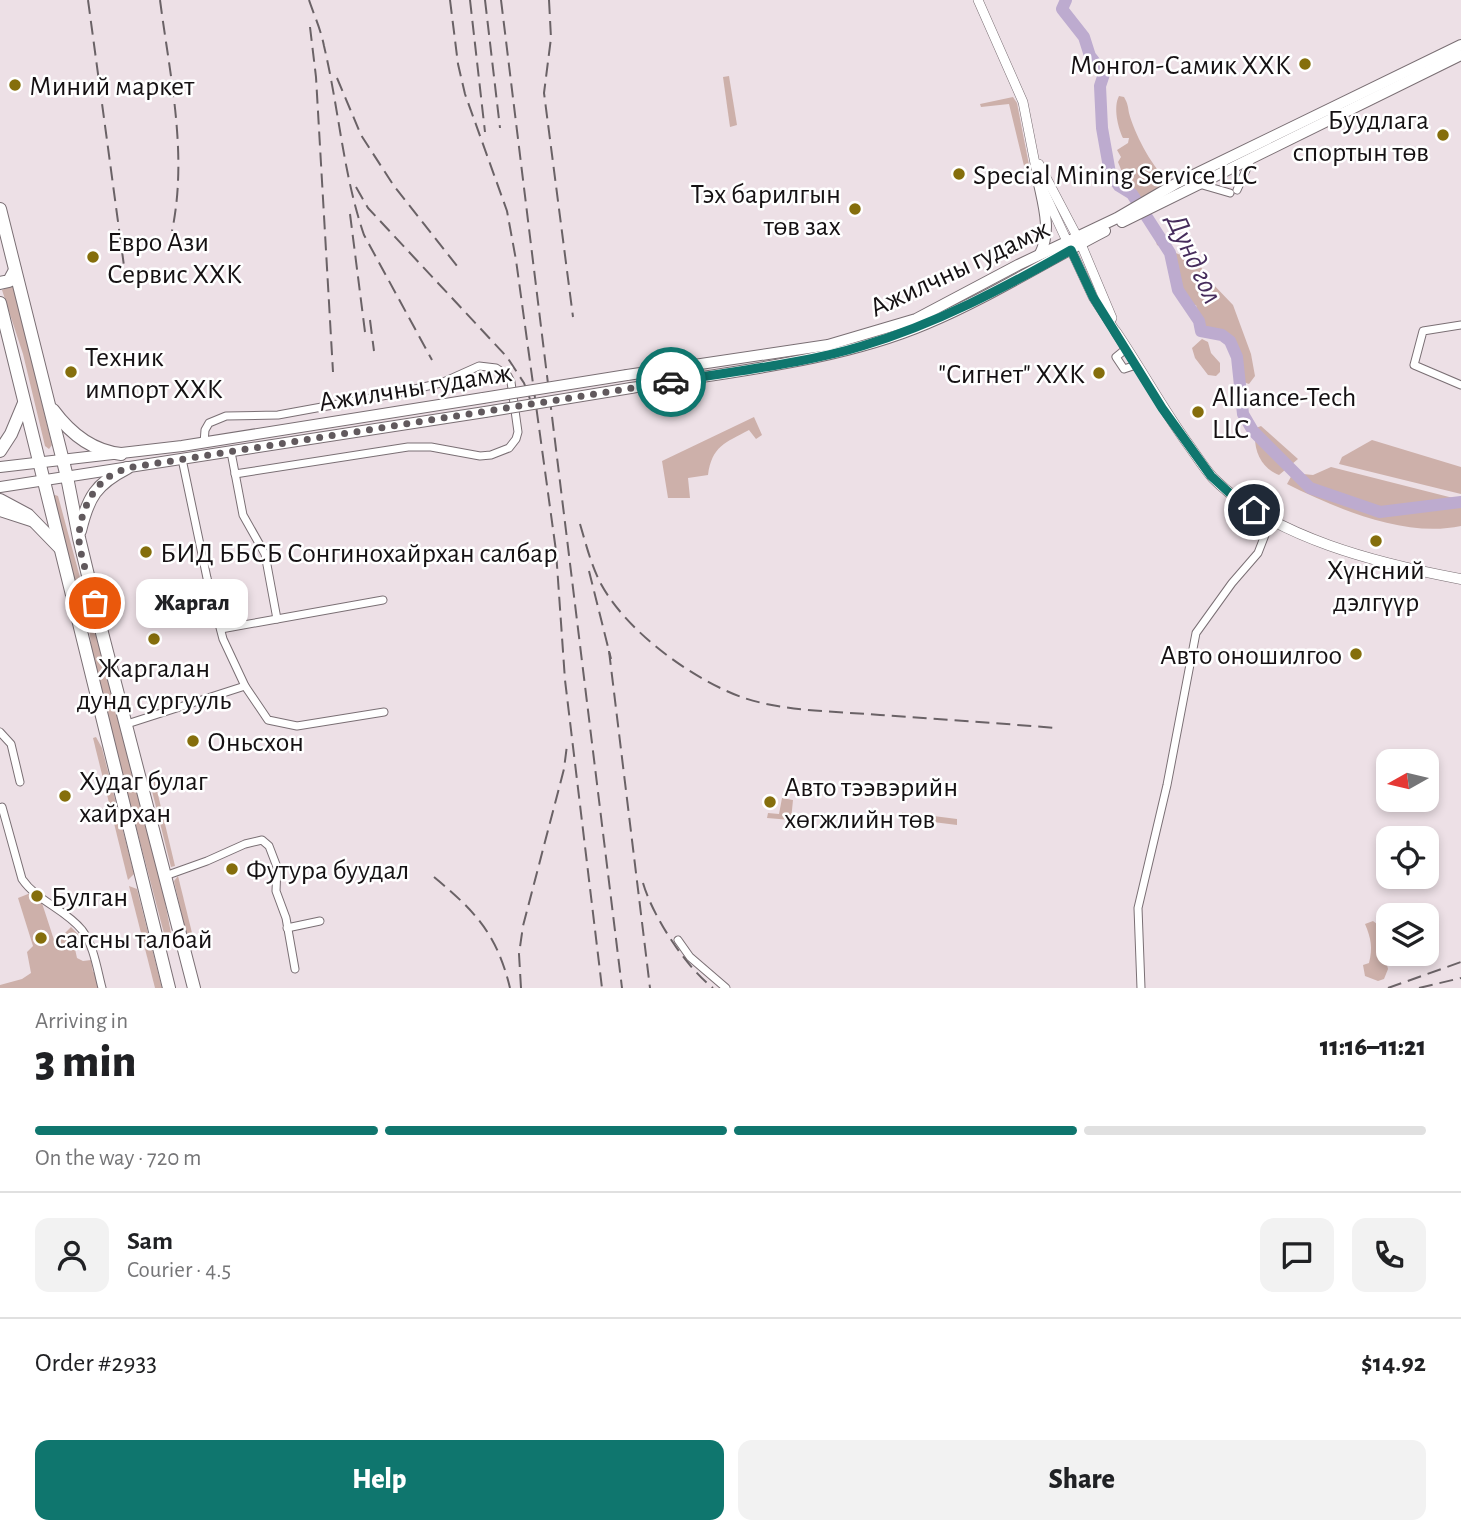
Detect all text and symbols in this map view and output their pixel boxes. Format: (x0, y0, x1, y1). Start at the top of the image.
place label: Монгол-Самик ХХК (1070, 52, 1291, 80)
marker: Монгол-Самик ХХК (1297, 56, 1313, 72)
place label: Миний маркет (29, 73, 195, 101)
marker: Миний маркет (7, 77, 23, 93)
place label: Буудлага спортын төв (1293, 107, 1429, 167)
marker: Буудлага спортын төв (1435, 127, 1451, 143)
place label: Special Mining Service LLC (973, 162, 1257, 190)
marker: Special Mining Service LLC (951, 166, 967, 182)
place label: Тэх барилгын төв зах (691, 181, 841, 241)
marker: Тэх барилгын төв зах (847, 201, 863, 217)
water label: Дунд гол (1160, 208, 1228, 308)
street label: Ажилчны гудамж (866, 215, 1054, 323)
place label: Евро Ази Сервис ХХК (107, 229, 242, 289)
marker: Евро Ази Сервис ХХК (85, 249, 101, 265)
place label: Техник импорт ХХК (85, 344, 223, 404)
courier (636, 347, 706, 417)
street label: Ажилчны гудамж (317, 359, 514, 417)
place label: "Сигнет" ХХК (938, 361, 1085, 389)
icon: car (652, 363, 690, 401)
marker: Техник импорт ХХК (63, 364, 79, 380)
marker: "Сигнет" ХХК (1091, 365, 1107, 381)
place label: Alliance-Tech LLC (1212, 384, 1356, 444)
marker: Alliance-Tech LLC (1190, 404, 1206, 420)
pin (1224, 480, 1284, 540)
icon: home (1235, 491, 1273, 529)
marker: Хүнсний дэлгүүр (1368, 533, 1384, 549)
place label: БИД ББСБ Сонгинохайрхан салбар (160, 540, 557, 568)
marker: БИД ББСБ Сонгинохайрхан салбар (138, 544, 154, 560)
place label: Хүнсний дэлгүүр (1327, 557, 1425, 617)
pin (65, 573, 125, 633)
callout: Жаргал (137, 578, 249, 628)
icon: bag (76, 584, 114, 622)
text: Жаргал (154, 592, 230, 615)
marker: Жаргалан дунд сургууль (146, 631, 162, 647)
place label: Авто оношилгоо (1160, 642, 1342, 670)
marker: Авто оношилгоо (1348, 646, 1364, 662)
place label: Жаргалан дунд сургууль (77, 655, 231, 715)
place label: Оньсхон (207, 729, 304, 757)
marker: Оньсхон (185, 733, 201, 749)
north arrow (1376, 749, 1438, 812)
map controls (1376, 749, 1439, 966)
place label: Худаг булаг хайрхан (79, 768, 208, 828)
place label: Авто тээвэрийн хөгжлийн төв (784, 774, 958, 834)
marker: Худаг булаг хайрхан (57, 788, 73, 804)
marker: Авто тээвэрийн хөгжлийн төв (762, 794, 778, 810)
button: locate (1376, 826, 1439, 889)
place label: Футура буудал (246, 857, 409, 885)
marker: Футура буудал (224, 861, 240, 877)
place label: Булган (51, 884, 128, 912)
marker: Булган (29, 888, 45, 904)
button: layers (1376, 903, 1439, 966)
place label: сагсны талбай (55, 926, 213, 954)
marker: сагсны талбай (33, 930, 49, 946)
text: Arriving in (35, 1010, 128, 1033)
text: 11:16–11:21 (1320, 1034, 1426, 1060)
text: 3 min (35, 1039, 136, 1085)
text: On the way · 720 m (35, 1147, 202, 1170)
button: person (35, 1218, 109, 1292)
button: chat (1260, 1218, 1334, 1292)
button: phone (1352, 1218, 1426, 1292)
text: Sam (127, 1228, 173, 1254)
text: Courier · 4.5 (127, 1259, 231, 1282)
text: Order #2933 (35, 1350, 157, 1376)
text: $14.92 (1361, 1350, 1426, 1376)
button: Help (35, 1440, 724, 1520)
button: Share (738, 1440, 1426, 1520)

